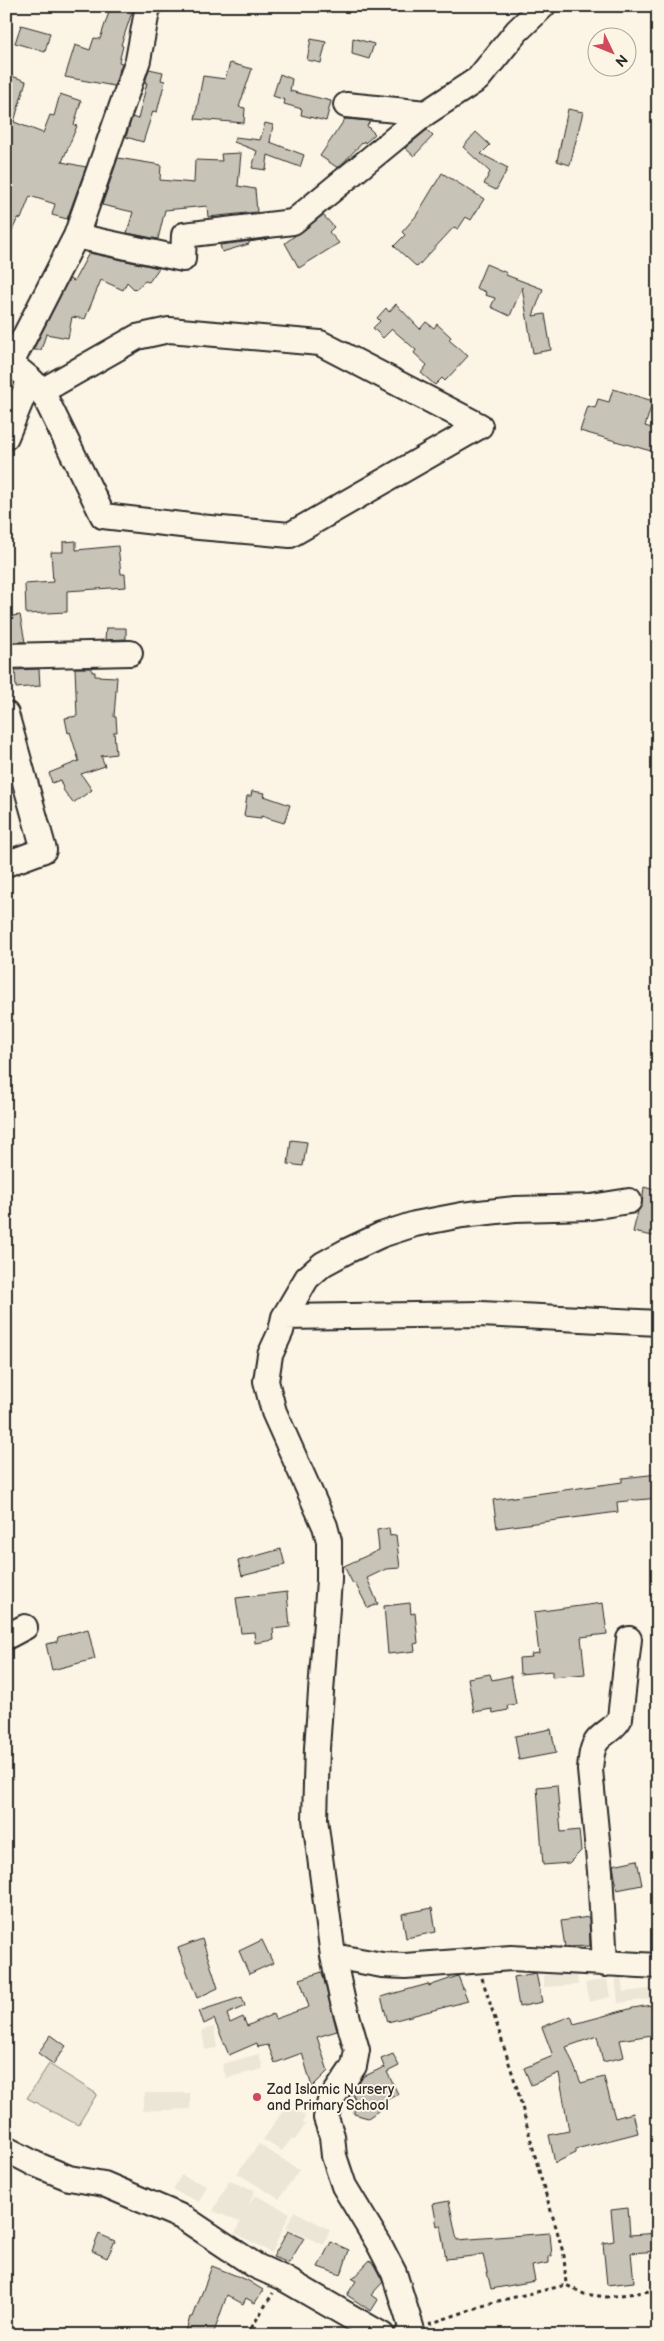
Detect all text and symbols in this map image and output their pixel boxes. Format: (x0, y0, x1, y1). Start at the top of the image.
north arrow (586, 28, 636, 78)
text: N (611, 51, 631, 70)
place label: Zad Islamic Nursery and Primary School (266, 2081, 395, 2114)
marker: Zad Islamic Nursery and Primary School (251, 2091, 263, 2103)

